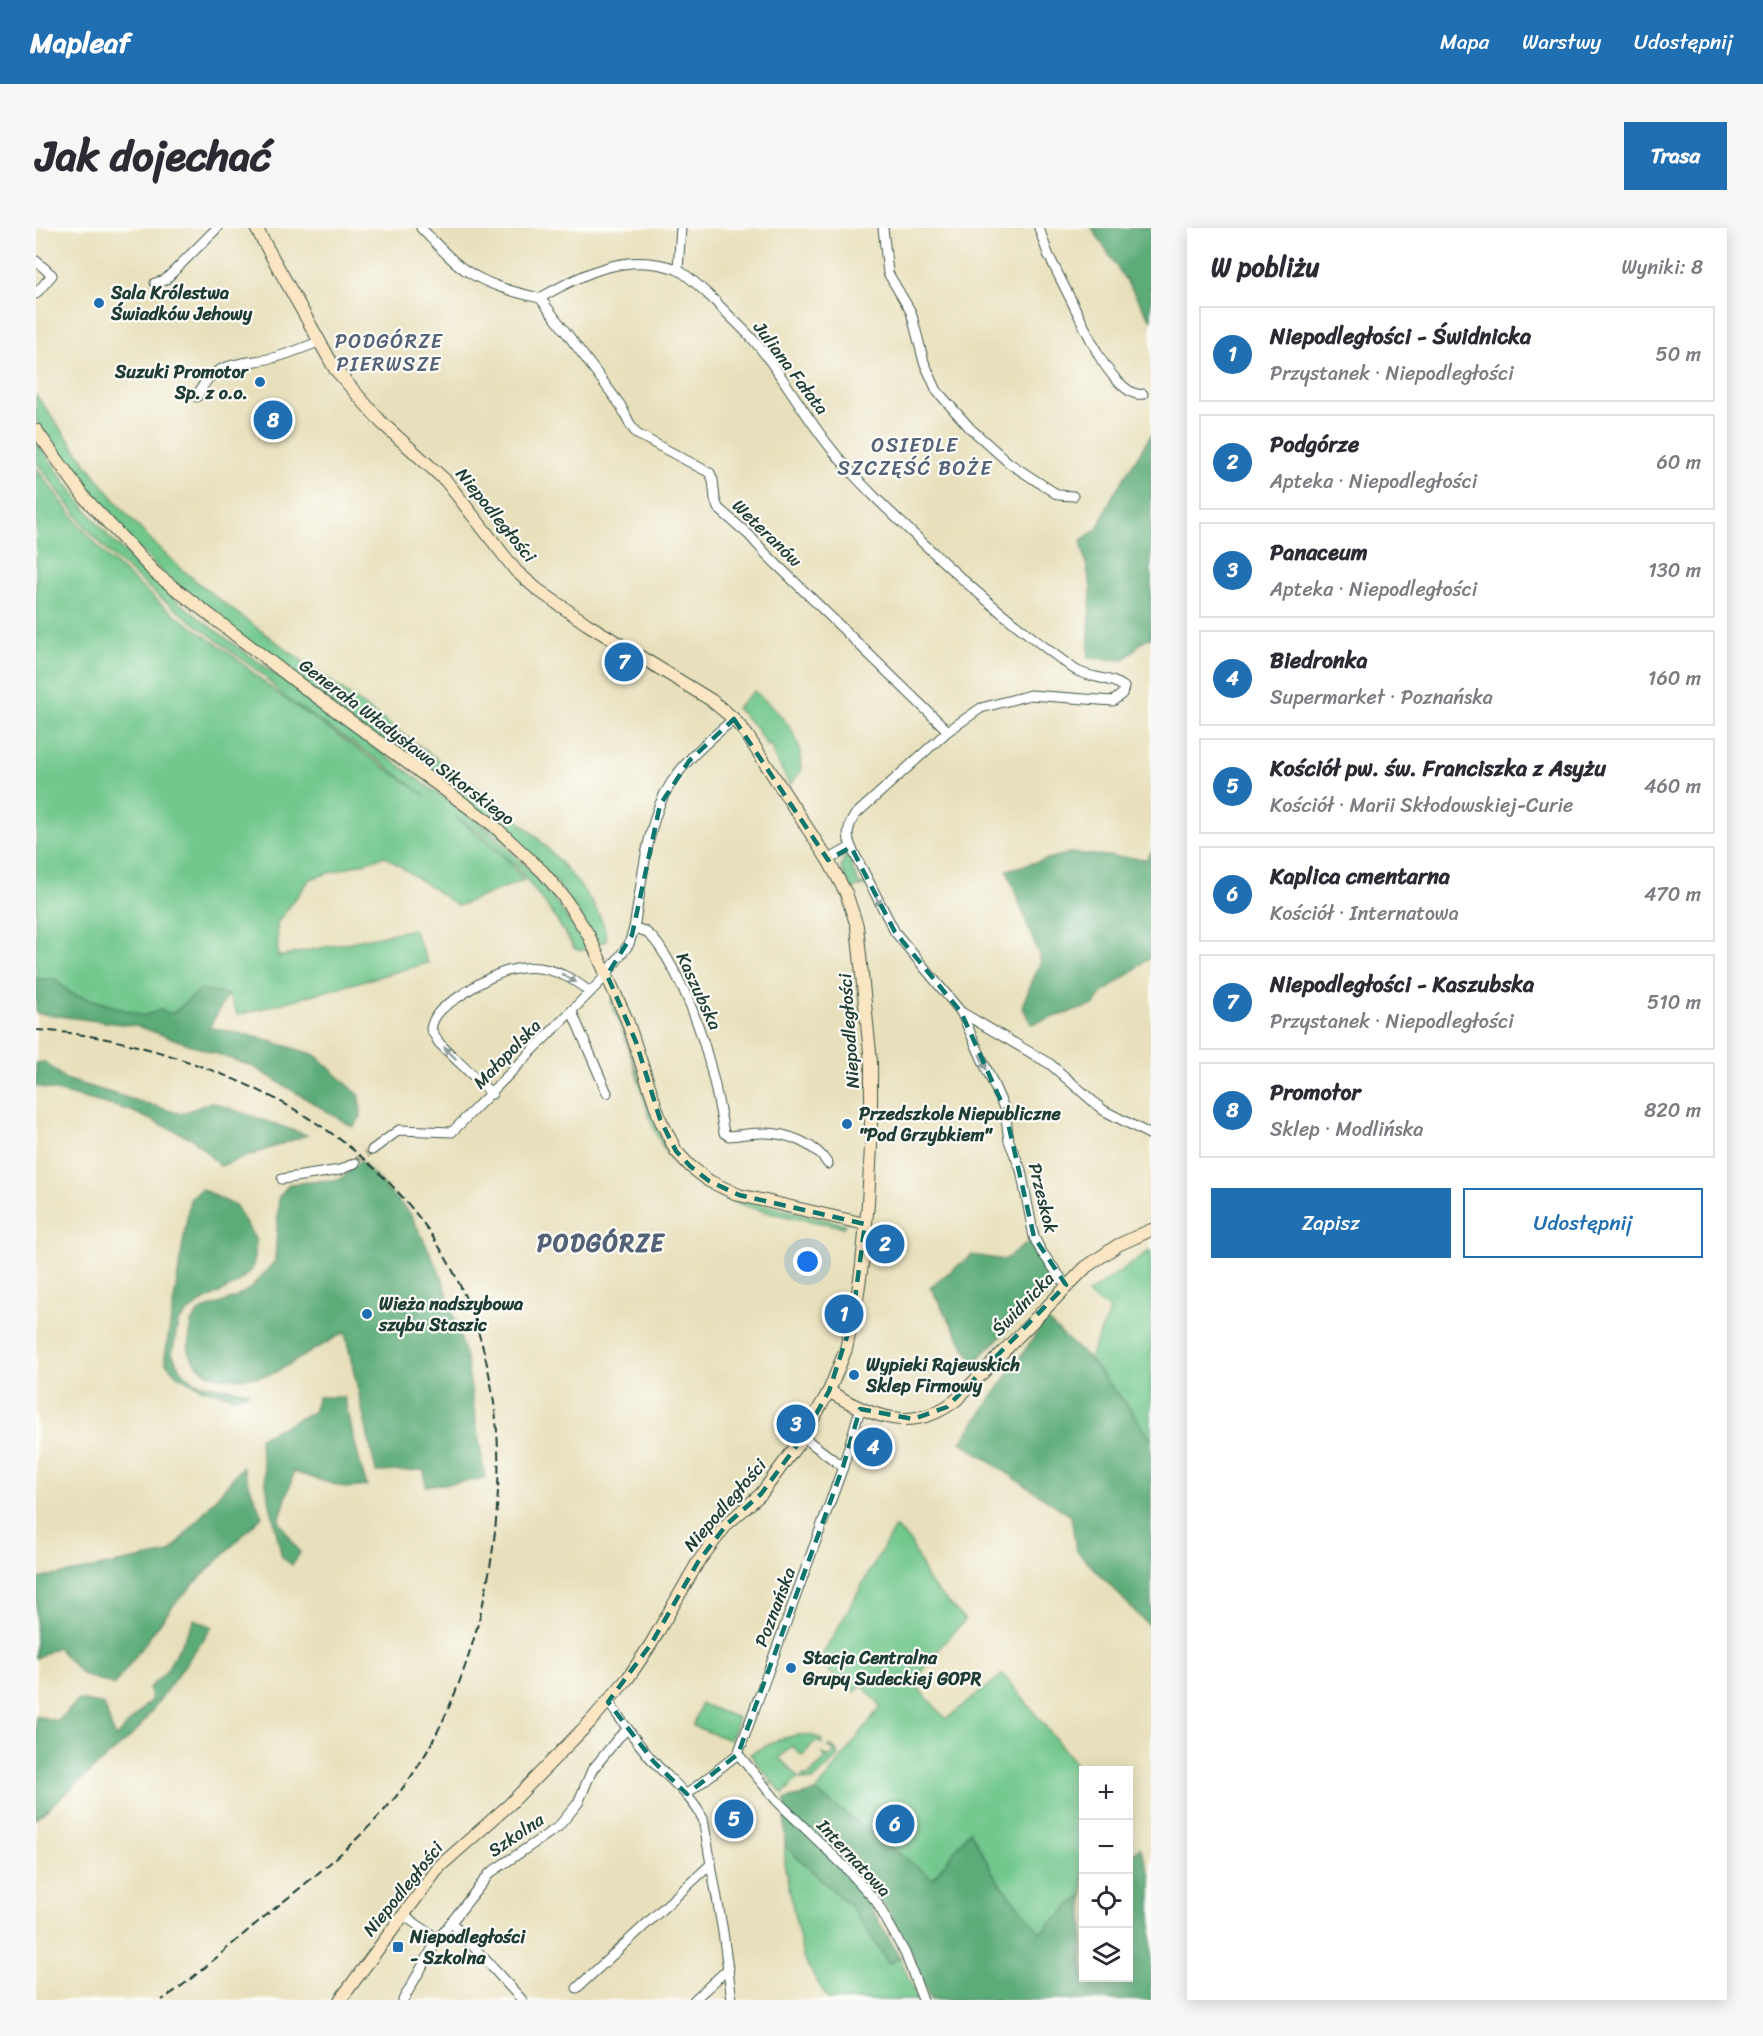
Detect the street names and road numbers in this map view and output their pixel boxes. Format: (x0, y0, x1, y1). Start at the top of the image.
street label: Juliana Fałata (744, 313, 837, 422)
street label: Niepodległości (447, 460, 545, 571)
street label: Weteranów (724, 491, 810, 575)
street label: Generała Władysława Sikorskiego (292, 650, 522, 834)
street label: Kaszubska (667, 947, 731, 1035)
street label: Niepodległości (829, 971, 869, 1090)
street label: Małopolska (465, 1011, 549, 1097)
street label: Przeskok (1019, 1159, 1067, 1237)
street label: Świdnicka (984, 1264, 1062, 1344)
street label: Niepodległości (675, 1450, 776, 1559)
street label: Poznańska (745, 1563, 805, 1651)
street label: Szkolna (481, 1804, 552, 1866)
street label: Internatowa (808, 1810, 899, 1905)
street label: Niepodległości (354, 1833, 452, 1944)

